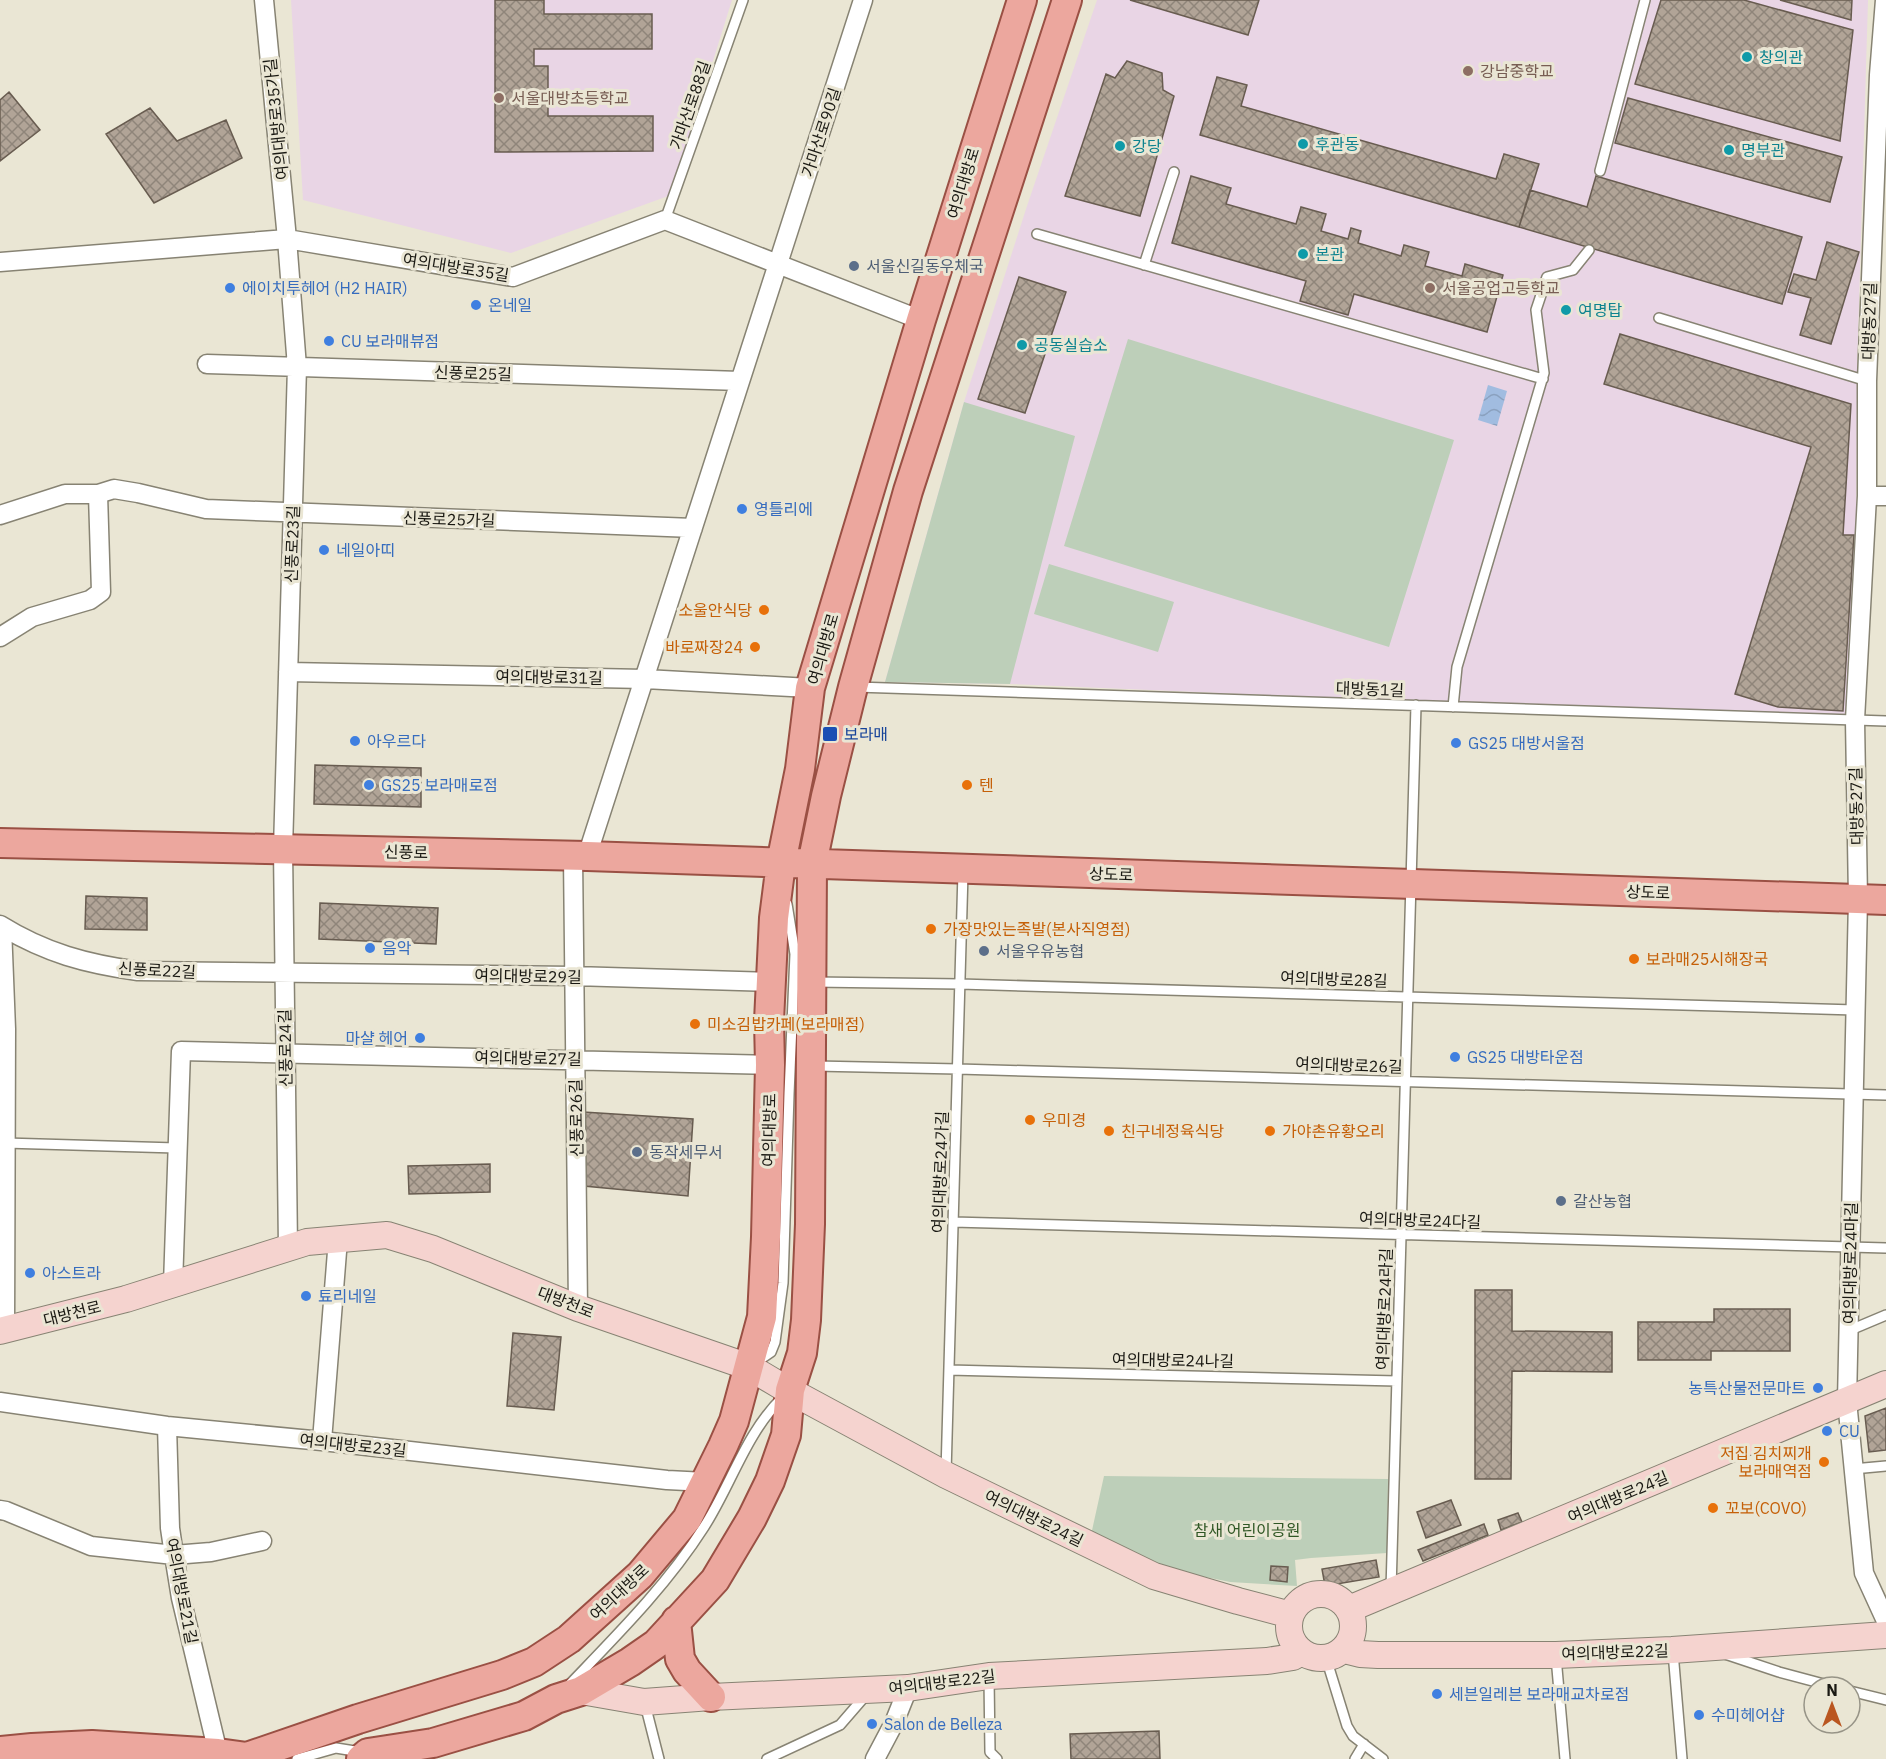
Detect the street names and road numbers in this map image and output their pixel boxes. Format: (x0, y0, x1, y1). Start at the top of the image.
street label: 여의대방로35가길 (260, 57, 292, 181)
street label: 가마산로88길 (665, 58, 715, 152)
street label: 가마산로90길 (797, 85, 845, 179)
street label: 여의대방로 (943, 145, 983, 221)
street label: 여의대방로35길 (401, 249, 511, 285)
street label: 대방동27길 (1858, 282, 1880, 360)
street label: 신풍로25길 (434, 362, 512, 384)
street label: 신풍로23길 (281, 505, 303, 583)
street label: 신풍로25가길 (402, 507, 496, 531)
street label: 여의대방로 (803, 611, 843, 687)
street label: 여의대방로31길 (495, 666, 603, 688)
street label: 대방동1길 (1335, 678, 1405, 700)
street label: 대방동27길 (1845, 767, 1867, 845)
street label: 신풍로 (384, 842, 429, 862)
street label: 상도로 (1089, 863, 1134, 885)
street label: 상도로 (1626, 881, 1671, 903)
street label: 신풍로22길 (117, 958, 197, 982)
street label: 여의대방로29길 (474, 965, 582, 987)
street label: 여의대방로28길 (1280, 967, 1388, 991)
street label: 신풍로24길 (274, 1009, 296, 1087)
street label: 여의대방로27길 (474, 1047, 582, 1069)
street label: 여의대방로26길 (1295, 1053, 1403, 1077)
street label: 신풍로26길 (565, 1079, 587, 1157)
street label: 여의대방로 (758, 1093, 780, 1167)
street label: 여의대방로24가길 (928, 1111, 952, 1233)
street label: 여의대방로24마길 (1839, 1202, 1861, 1324)
street label: 여의대방로24다길 (1359, 1208, 1481, 1232)
street label: 여의대방로24라길 (1372, 1248, 1396, 1370)
street label: 대방천로 (535, 1282, 597, 1322)
street label: 대방천로 (41, 1296, 103, 1330)
street label: 여의대방로24나길 (1112, 1349, 1234, 1371)
street label: 여의대방로23길 (298, 1429, 408, 1461)
street label: 여의대방로24길 (1565, 1467, 1671, 1527)
street label: 여의대방로24길 (981, 1485, 1087, 1551)
street label: 여의대방로21길 (162, 1536, 202, 1646)
street label: 여의대방로 (585, 1559, 653, 1624)
street label: 여의대방로22길 (1561, 1640, 1669, 1664)
street label: 여의대방로22길 (887, 1666, 997, 1698)

